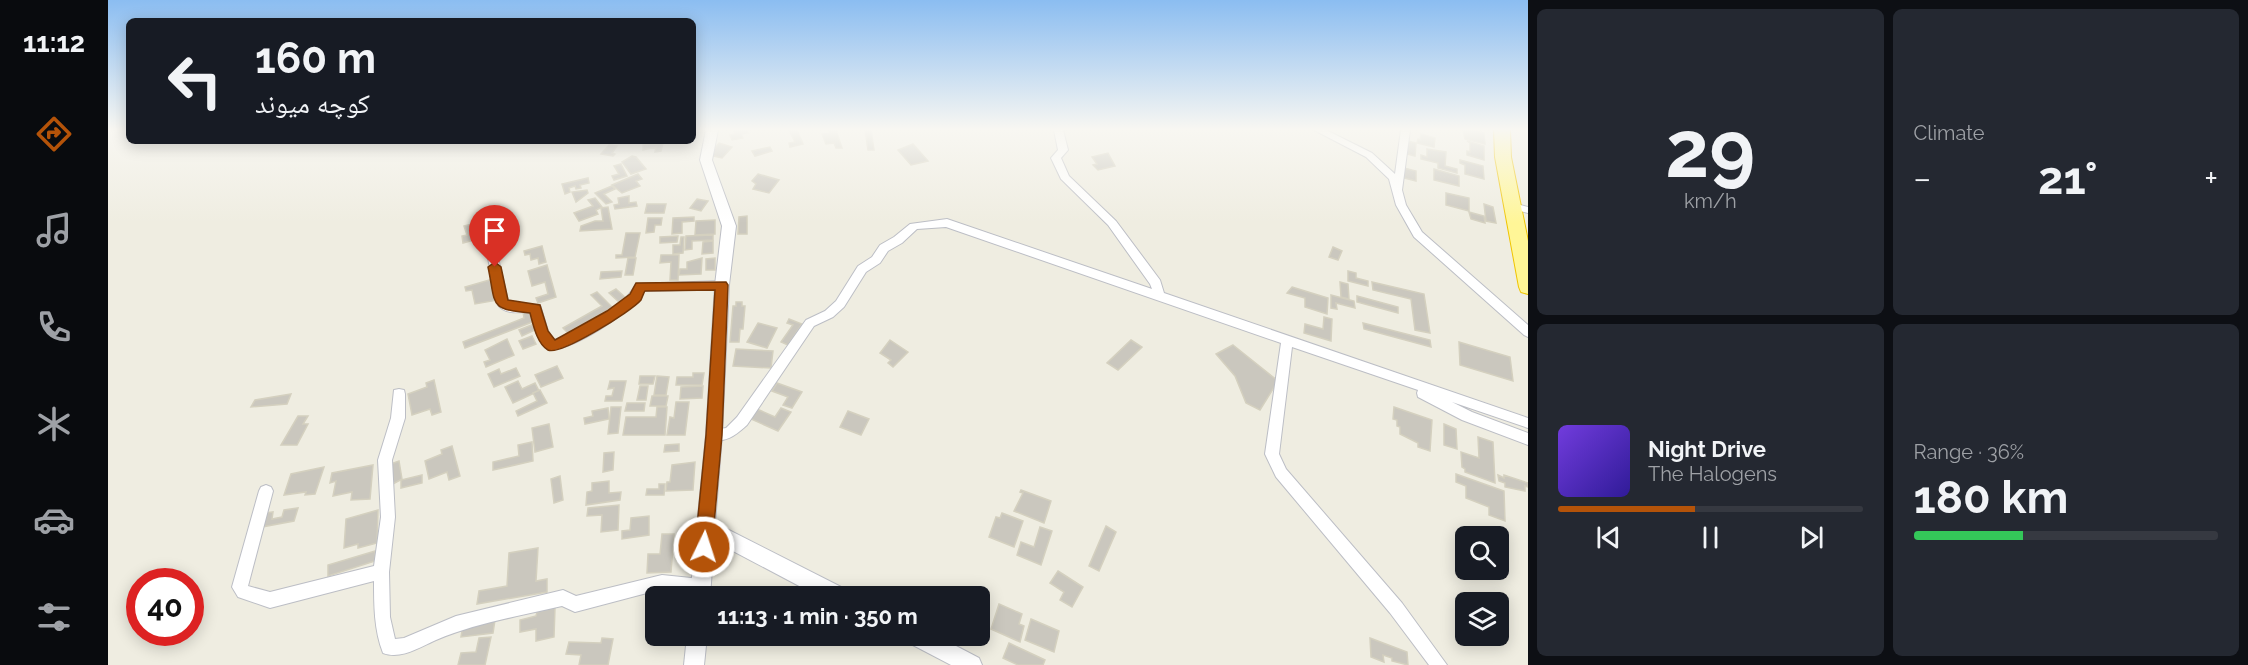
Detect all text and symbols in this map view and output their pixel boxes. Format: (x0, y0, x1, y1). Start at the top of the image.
text: 11:12 (23, 27, 85, 58)
text: 160 m (255, 34, 376, 83)
icon: left (156, 42, 234, 120)
text: کوچه میوند (255, 88, 370, 119)
text: 29 (1665, 104, 1755, 195)
icon: directions (33, 113, 75, 155)
text: Climate (1914, 121, 1985, 145)
text: 21° (2038, 152, 2098, 205)
text: − (1914, 159, 1931, 198)
text: + (2204, 159, 2218, 198)
text: km/h (1684, 189, 1737, 213)
pin (469, 205, 520, 267)
icon: music (33, 209, 75, 251)
icon: arrive (478, 214, 511, 247)
icon: phone (33, 306, 75, 348)
icon: climate (33, 403, 75, 445)
text: Night Drive (1648, 436, 1766, 462)
text: Range · 36% (1914, 440, 2024, 464)
text: The Halogens (1648, 462, 1777, 486)
text: 180 km (1914, 471, 2068, 524)
icon: car (33, 499, 75, 541)
position arrow (672, 515, 736, 579)
icon: previous (1592, 521, 1625, 554)
icon: pause (1694, 521, 1727, 554)
icon: next (1795, 521, 1828, 554)
map controls (1455, 526, 1509, 646)
button: search (1455, 526, 1509, 580)
speed limit sign: 40 (126, 568, 204, 646)
button: layers (1455, 592, 1509, 646)
icon: filters (33, 596, 75, 638)
text: 11:13 · 1 min · 350 m (717, 603, 918, 629)

